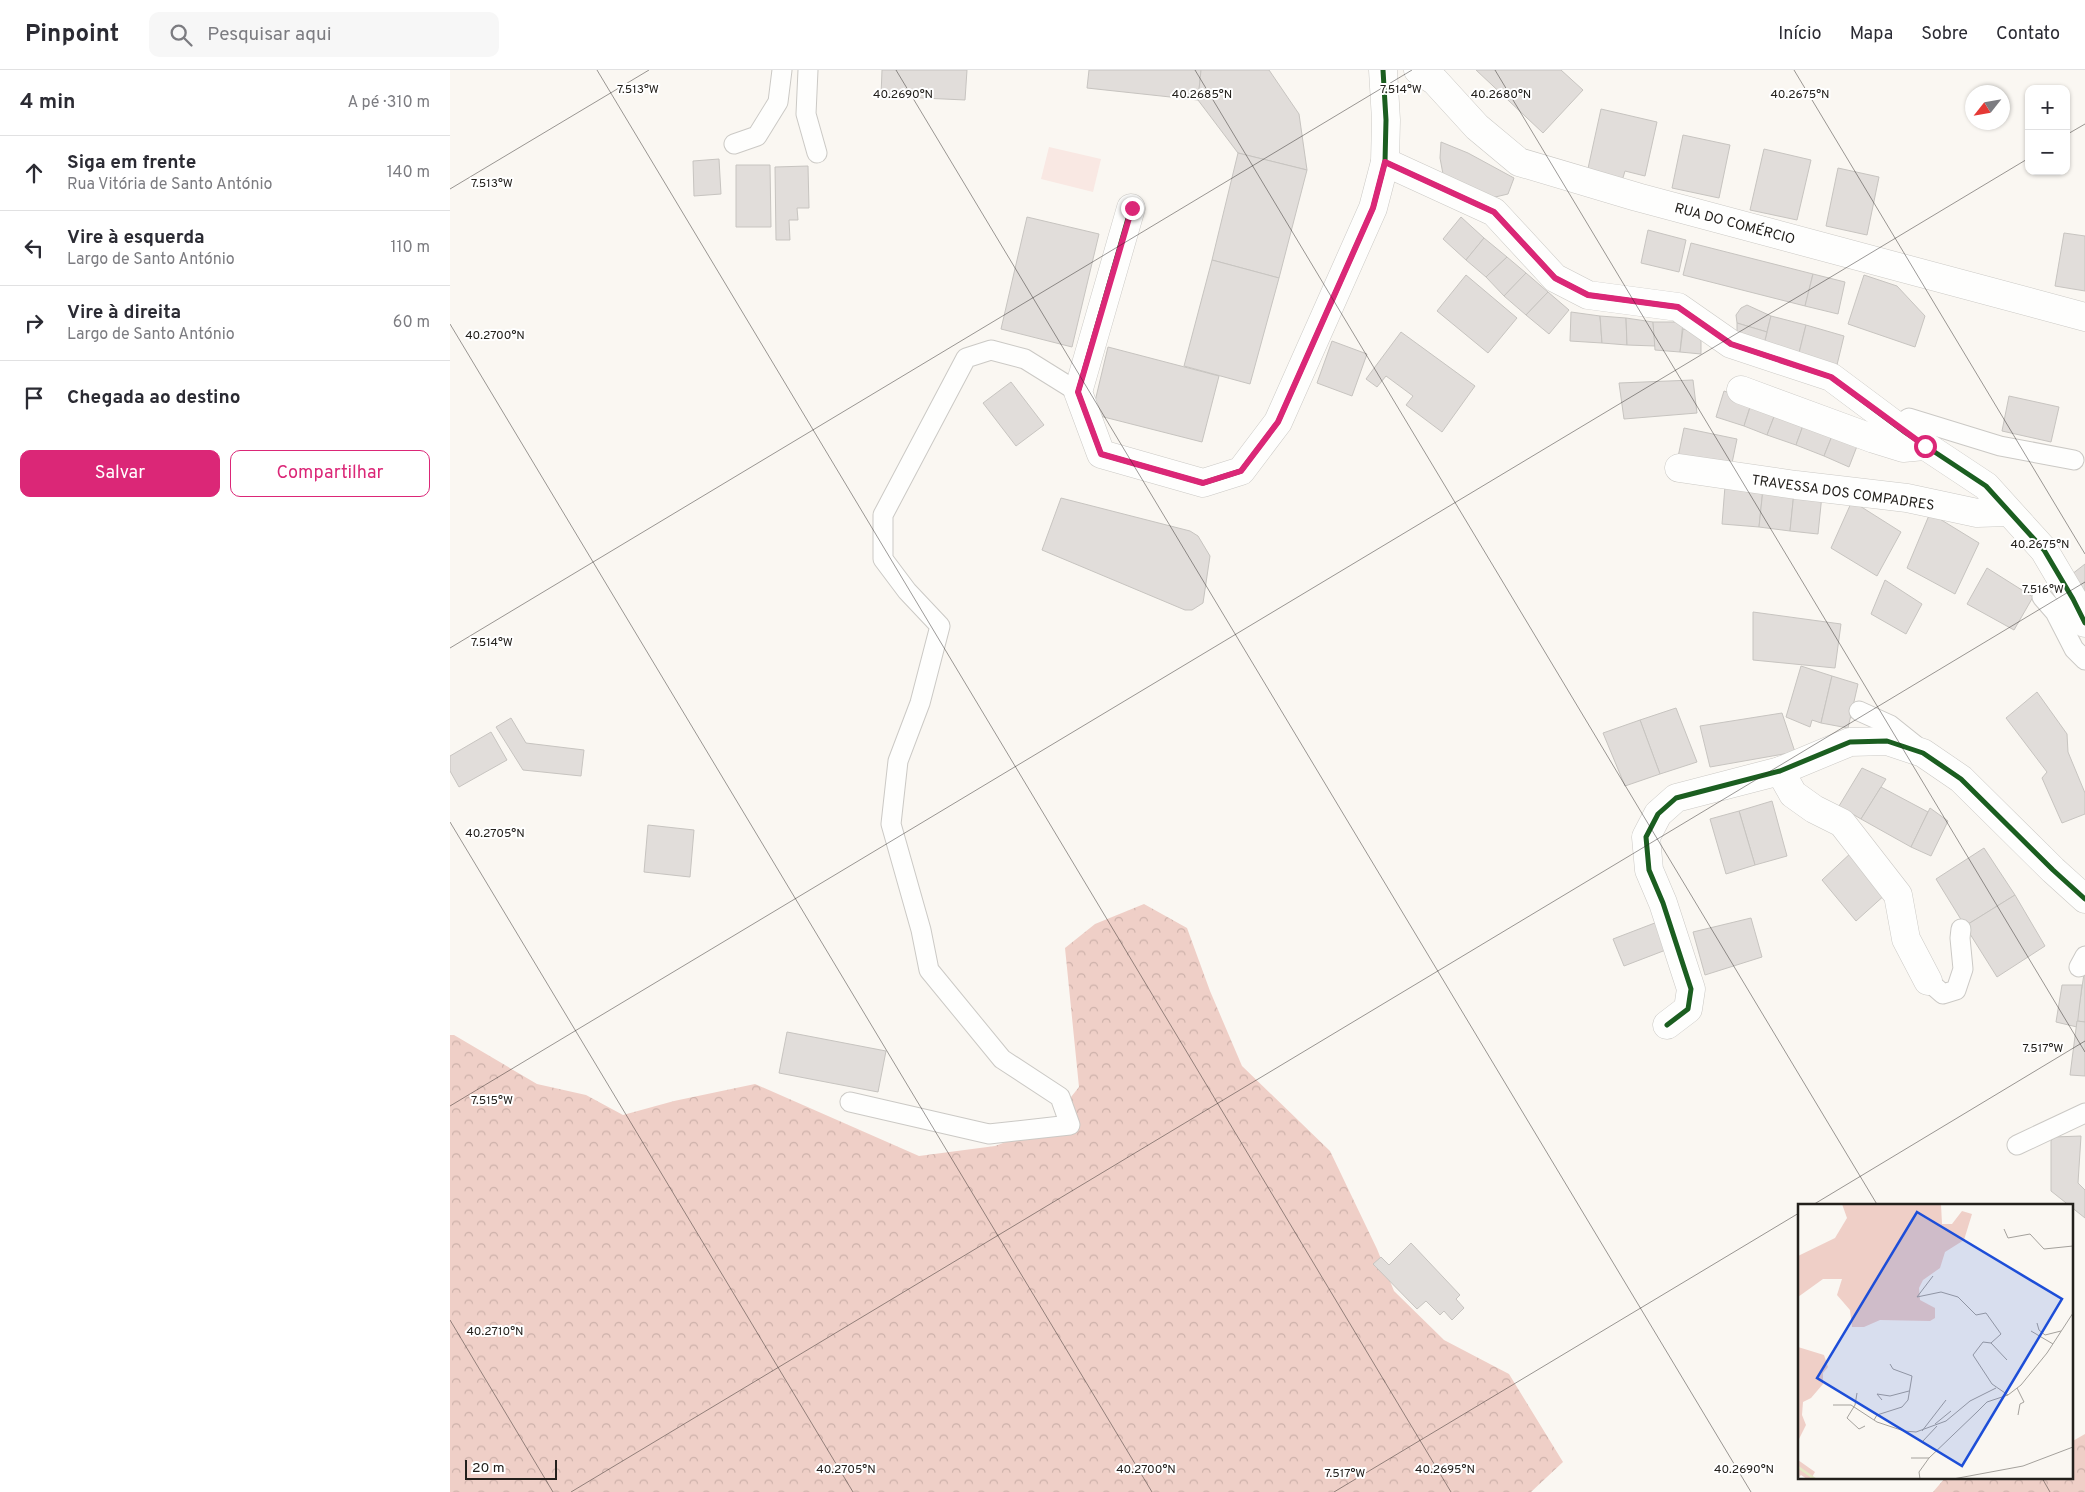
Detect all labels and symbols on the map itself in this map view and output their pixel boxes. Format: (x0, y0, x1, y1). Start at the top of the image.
text: 7.513°W (617, 82, 659, 98)
text: 7.514°W (1380, 82, 1422, 98)
north arrow (1965, 85, 2010, 130)
text: 40.2690°N (873, 87, 933, 103)
text: 40.2685°N (1172, 87, 1232, 103)
text: 40.2680°N (1471, 87, 1531, 103)
text: 40.2675°N (1770, 87, 1830, 103)
text: 7.513°W (471, 176, 513, 192)
route end (1121, 197, 1144, 220)
street label: RUA DO COMÉRCIO (1672, 199, 1797, 249)
text: 40.2700°N (465, 328, 525, 344)
route start (1914, 435, 1937, 458)
street label: TRAVESSA DOS COMPADRES (1750, 472, 1935, 515)
text: 40.2675°N (2010, 537, 2070, 553)
text: 7.516°W (2022, 582, 2064, 598)
text: 7.514°W (471, 635, 513, 651)
text: 40.2705°N (465, 826, 525, 842)
text: 7.517°W (2023, 1041, 2063, 1057)
text: 7.515°W (471, 1093, 513, 1109)
inset map (1798, 1204, 2072, 1480)
text: 40.2710°N (466, 1324, 524, 1340)
scale bar (465, 1457, 558, 1480)
text: 40.2705°N (816, 1462, 876, 1478)
text: 40.2700°N (1116, 1462, 1176, 1478)
text: 40.2695°N (1415, 1462, 1475, 1478)
text: 40.2690°N (1714, 1462, 1774, 1478)
text: 7.517°W (1325, 1466, 1365, 1482)

